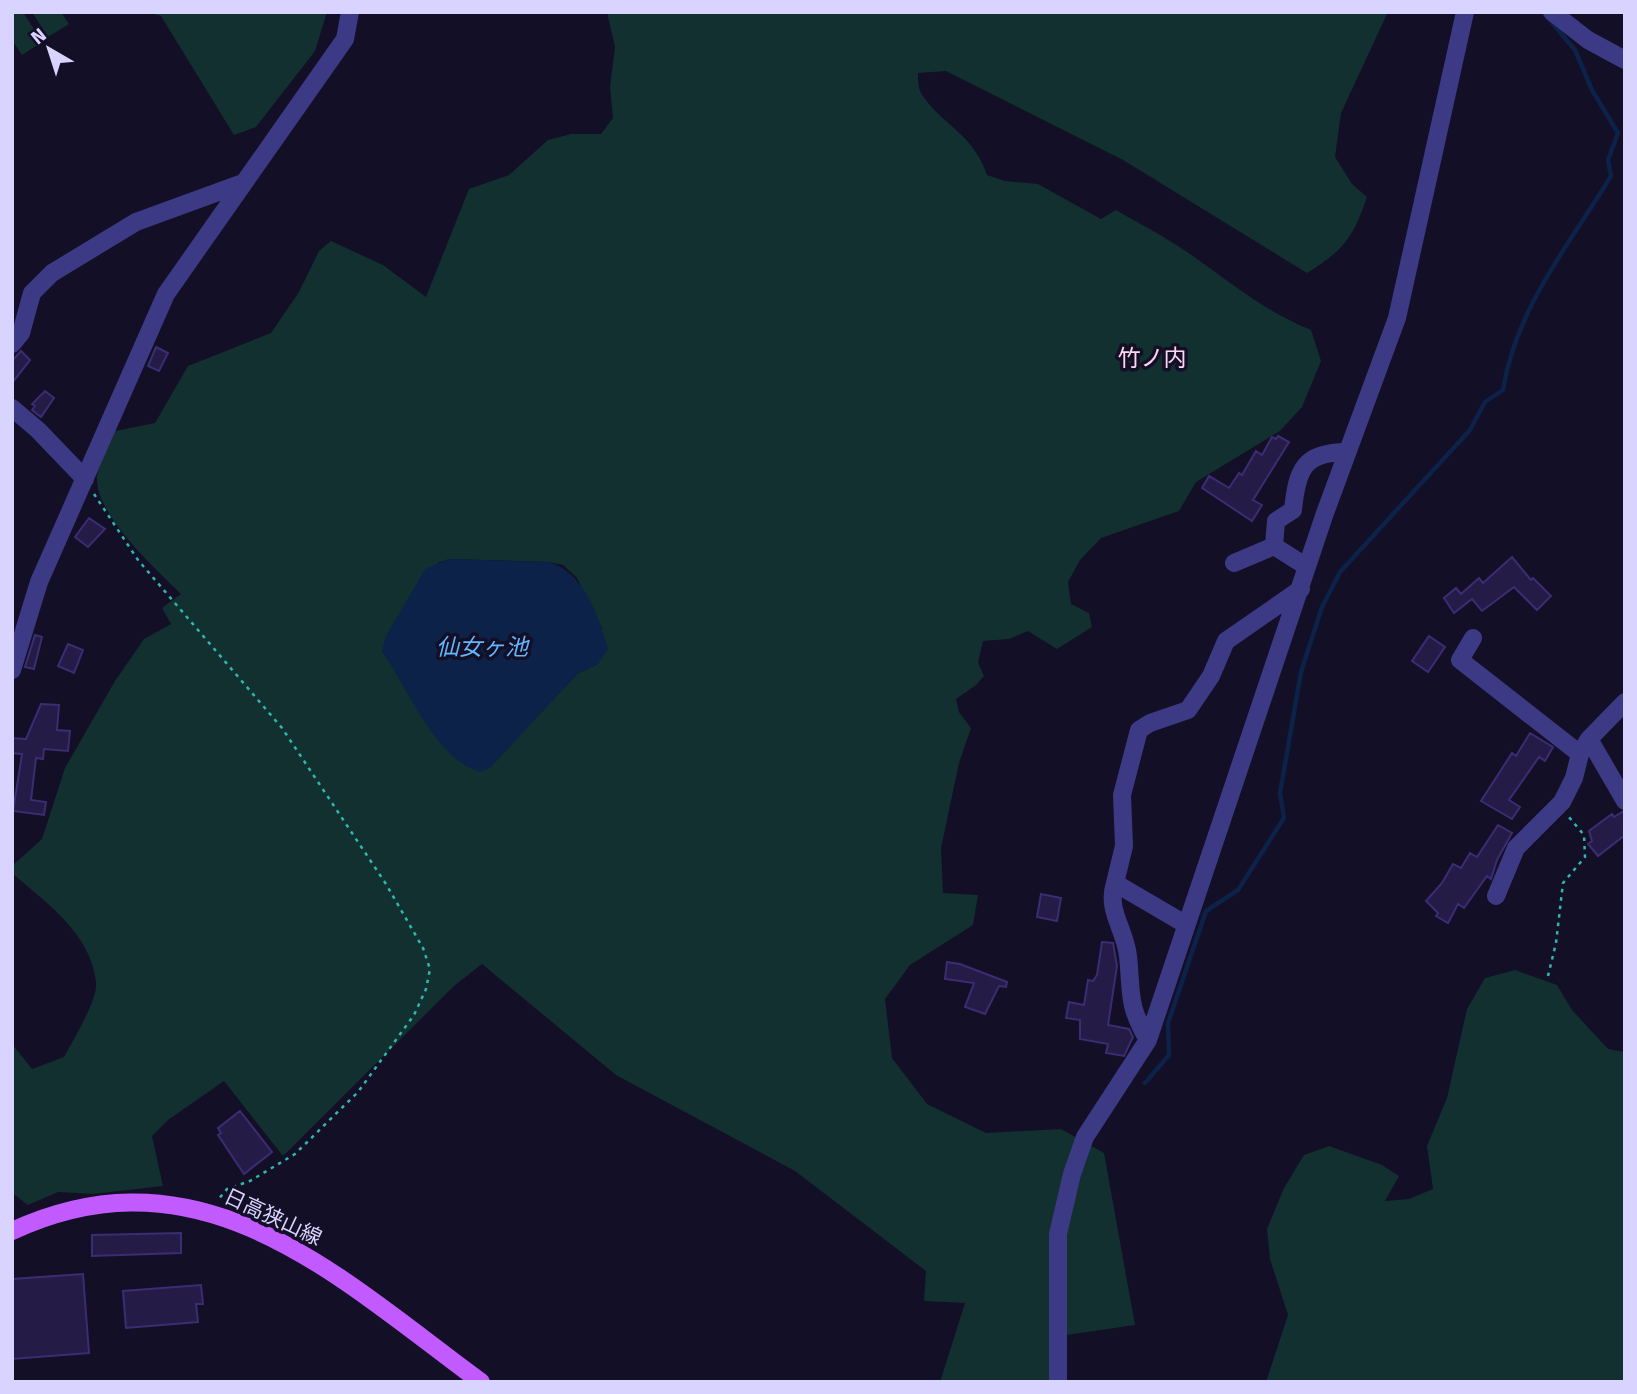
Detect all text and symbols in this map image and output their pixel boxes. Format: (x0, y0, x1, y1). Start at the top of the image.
north arrow (14, 14, 84, 84)
text: N (26, 23, 51, 49)
district label: 竹ノ内 (1118, 344, 1187, 372)
water label: 仙女ヶ池 (436, 633, 530, 661)
street label: 日高狭山線 (220, 1183, 326, 1251)

